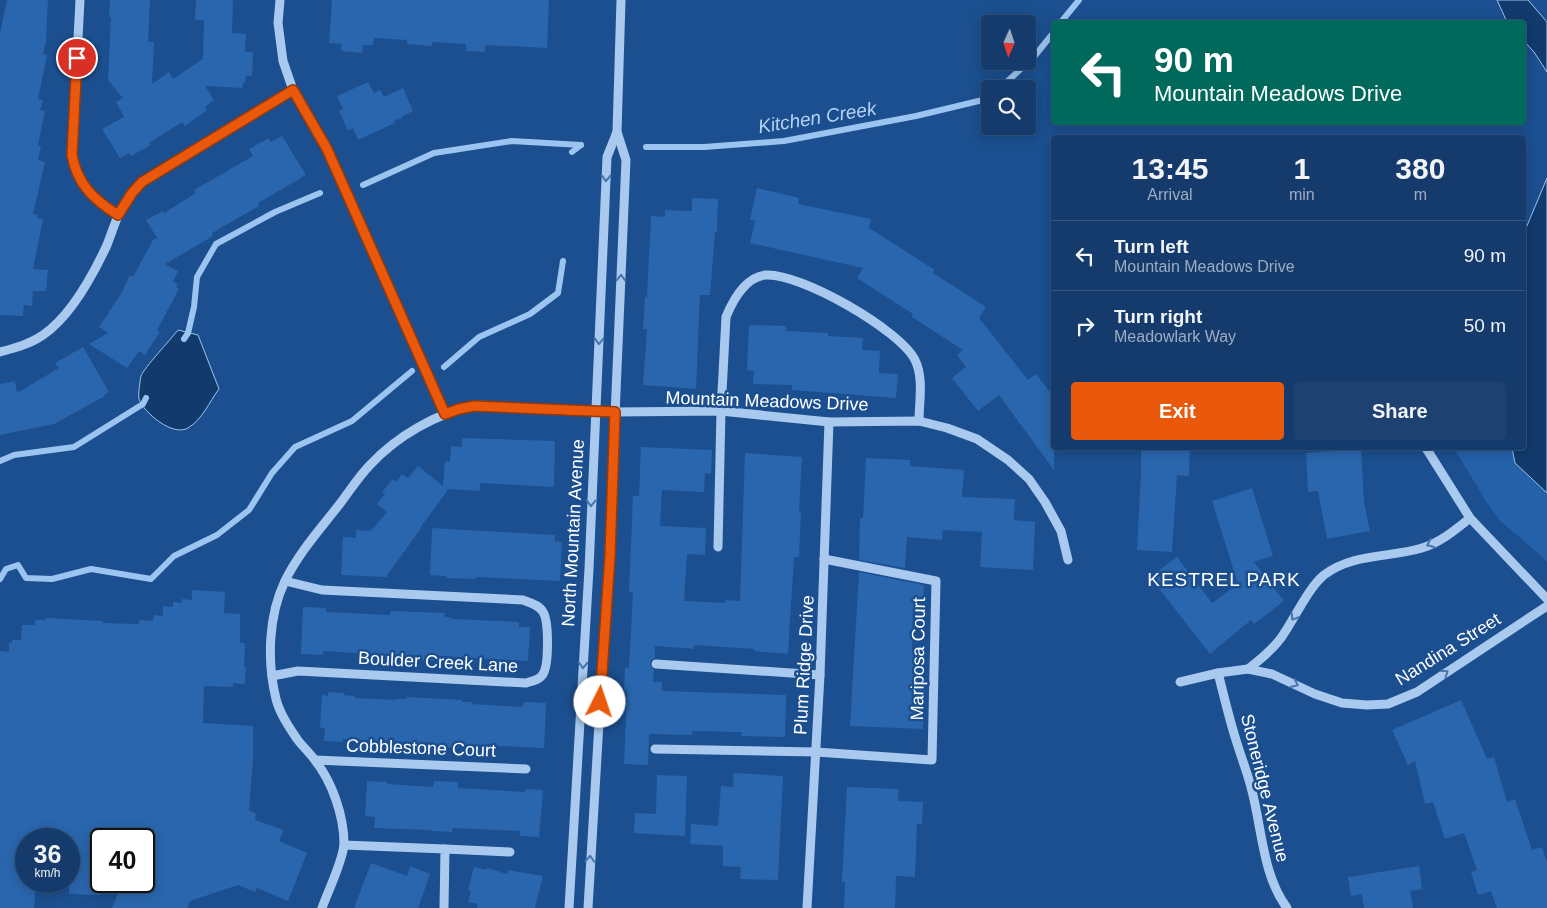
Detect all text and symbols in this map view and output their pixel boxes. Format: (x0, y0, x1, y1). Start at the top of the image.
north arrow (981, 15, 1036, 70)
map controls (981, 15, 1036, 135)
pin (56, 37, 98, 79)
icon: left (1071, 40, 1136, 105)
text: 90 m (1154, 40, 1234, 79)
icon: arrive (63, 44, 91, 72)
button: search (981, 80, 1036, 135)
text: Mountain Meadows Drive (1154, 81, 1402, 106)
water label: Kitchen Creek (756, 98, 879, 137)
text: 13:45 (1132, 152, 1208, 185)
text: 1 (1293, 152, 1310, 185)
text: 380 (1395, 152, 1445, 185)
one-way arrow (601, 175, 611, 183)
text: Arrival (1147, 186, 1193, 203)
text: min (1289, 186, 1315, 203)
text: m (1414, 186, 1427, 203)
text: Turn left (1114, 236, 1189, 257)
icon: left (1071, 242, 1099, 270)
text: 90 m (1464, 245, 1506, 266)
text: Mountain Meadows Drive (1114, 258, 1295, 275)
one-way arrow (615, 273, 626, 281)
text: Turn right (1114, 306, 1202, 327)
icon: right (1071, 312, 1099, 340)
text: 50 m (1464, 315, 1506, 336)
text: Meadowlark Way (1114, 328, 1236, 345)
one-way arrow (593, 337, 604, 345)
button: Exit (1071, 382, 1284, 440)
button: Share (1294, 382, 1506, 440)
street label: Mountain Meadows Drive (665, 387, 869, 415)
street label: North Mountain Avenue (558, 439, 588, 627)
one-way arrow (586, 499, 597, 507)
one-way arrow (1426, 538, 1435, 549)
district label: KESTREL PARK (1147, 569, 1301, 590)
street label: Plum Ridge Drive (790, 595, 818, 735)
street label: Mariposa Court (907, 597, 929, 721)
street label: Nandina Street (1392, 609, 1504, 689)
one-way arrow (1291, 611, 1301, 620)
street label: Boulder Creek Lane (358, 648, 518, 676)
one-way arrow (577, 662, 588, 670)
one-way arrow (1439, 670, 1449, 679)
position arrow (573, 675, 625, 727)
one-way arrow (1289, 677, 1298, 687)
street label: Stoneridge Avenue (1237, 712, 1293, 864)
street label: Cobblestone Court (346, 735, 496, 761)
speed limit sign: 40 (90, 828, 155, 893)
text: 36 (34, 840, 61, 868)
one-way arrow (584, 855, 595, 863)
text: km/h (34, 866, 61, 880)

